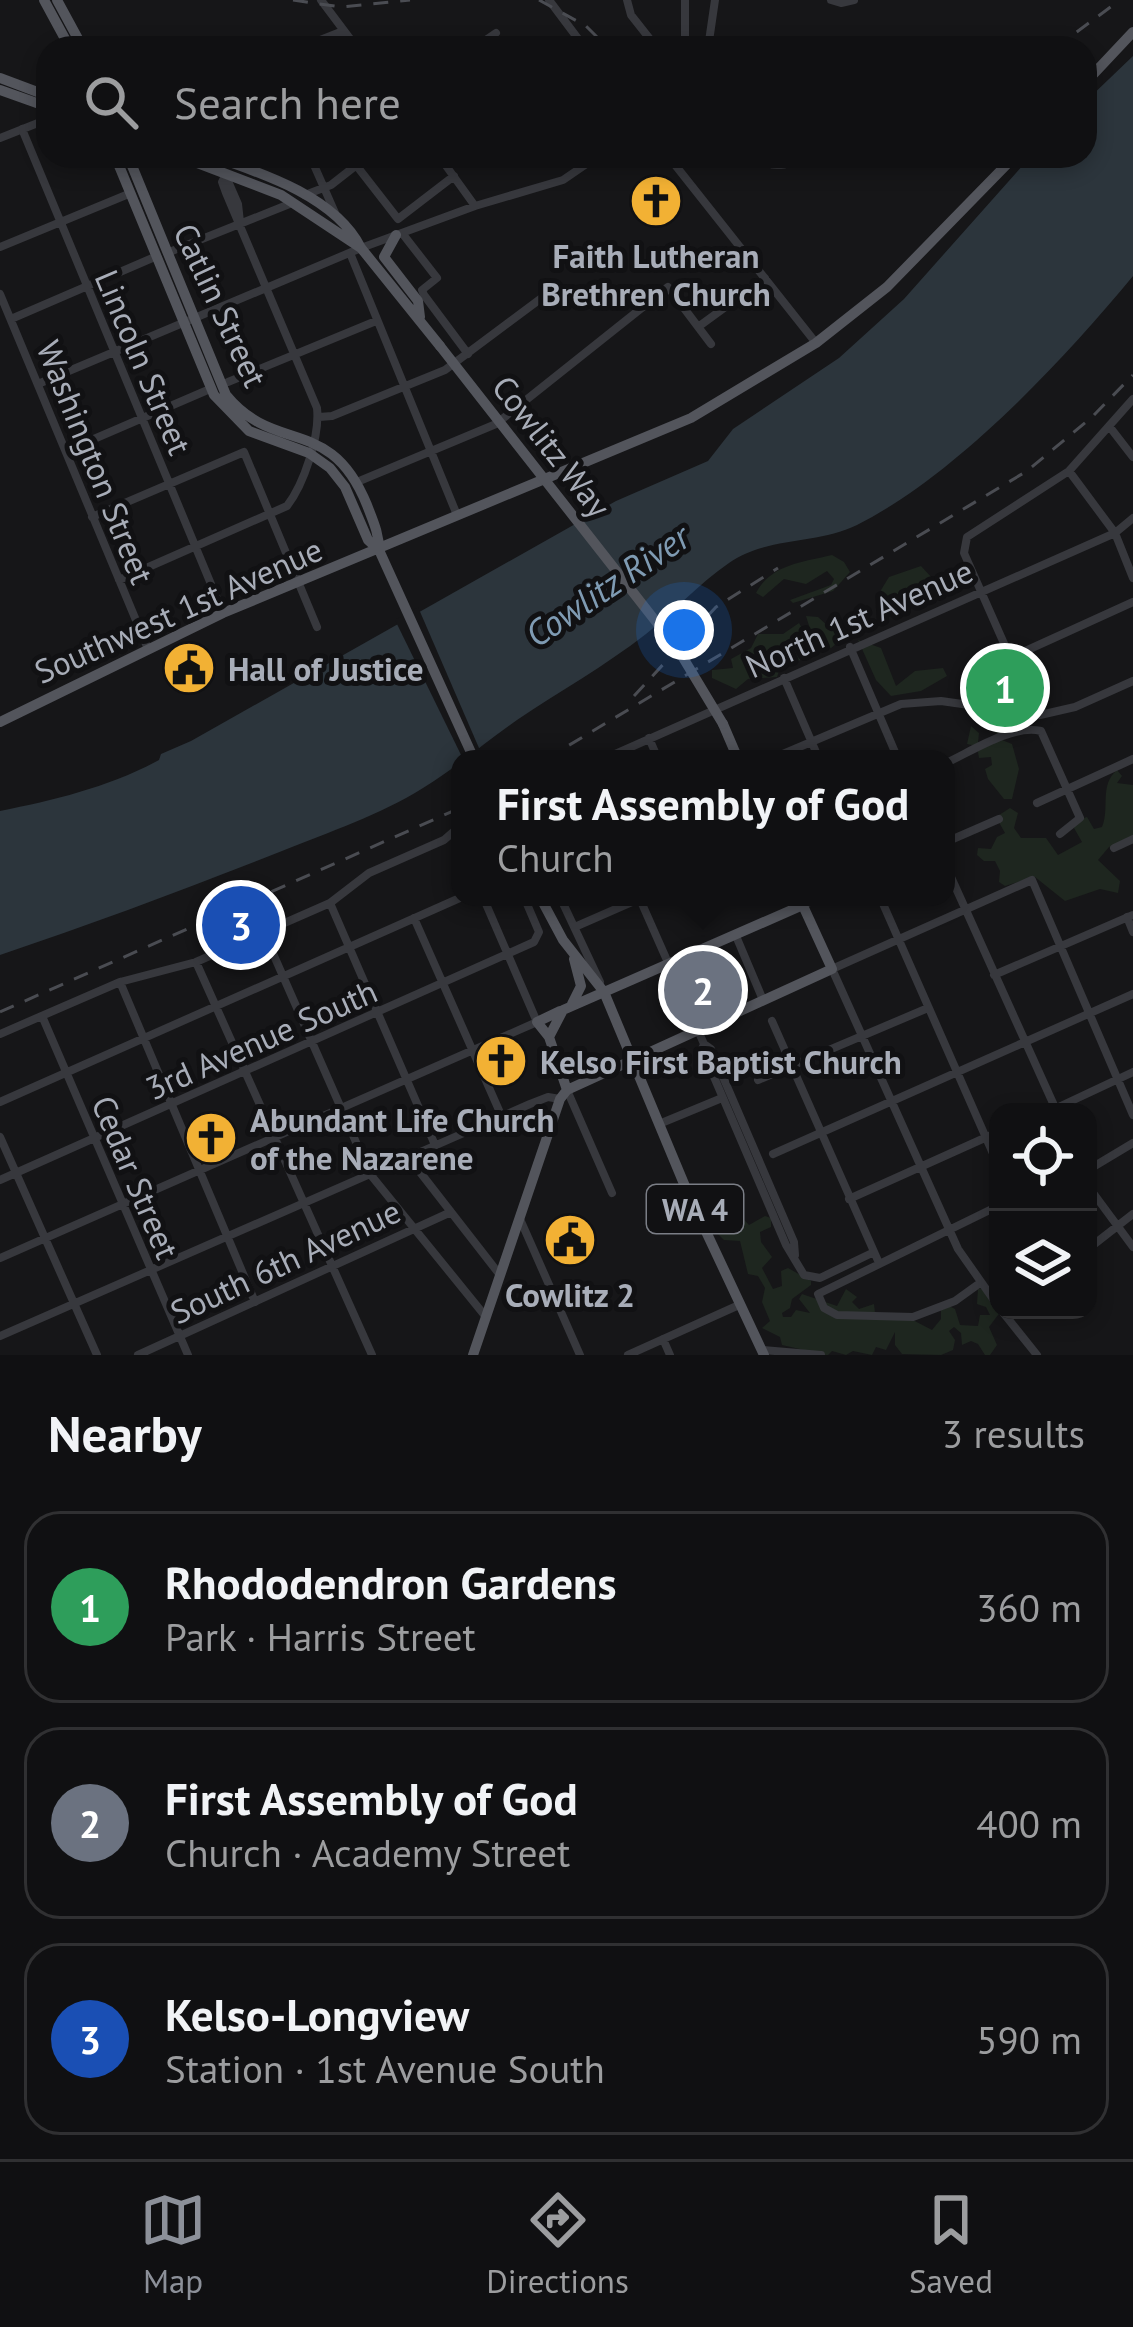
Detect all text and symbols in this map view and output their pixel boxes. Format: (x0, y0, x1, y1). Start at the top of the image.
search box (36, 36, 1097, 168)
icon: search (78, 69, 144, 135)
text: Search here (174, 73, 401, 131)
church icon: Faith Lutheran Brethren Church (628, 173, 684, 229)
street label: Catlin Street (164, 216, 278, 394)
place label: Faith Lutheran Brethren Church (541, 234, 771, 315)
street label: Lincoln Street (86, 263, 202, 461)
street label: Washington Street (28, 334, 164, 590)
street label: Cowlitz Way (483, 366, 621, 526)
water label: Cowlitz River (516, 512, 700, 657)
street label: Southwest 1st Avenue (27, 527, 329, 693)
street label: North 1st Avenue (739, 549, 979, 687)
your location (654, 600, 714, 660)
public building icon: Hall of Justice (161, 640, 217, 696)
pin: 1 (966, 643, 1044, 733)
place label: Hall of Justice (228, 647, 423, 690)
popup (451, 750, 955, 906)
text: First Assembly of God (497, 774, 909, 832)
text: Church (497, 832, 613, 883)
pin: 3 (202, 880, 280, 970)
pin: 2 (664, 945, 742, 1035)
street label: 3rd Avenue South (139, 969, 383, 1109)
church icon: Kelso First Baptist Church (473, 1033, 529, 1089)
place label: Kelso First Baptist Church (540, 1040, 902, 1083)
street label: Cedar Street (82, 1089, 190, 1265)
place label: Abundant Life Church of the Nazarene (250, 1098, 554, 1179)
map controls (989, 1103, 1097, 1319)
button: locate (989, 1103, 1097, 1211)
church icon: Abundant Life Church of the Nazarene (183, 1110, 239, 1166)
road number: WA 4 (647, 1185, 743, 1233)
street label: South 6th Avenue (163, 1189, 407, 1333)
button: layers (989, 1211, 1097, 1319)
public building icon: Cowlitz 2 (542, 1212, 598, 1268)
place label: Cowlitz 2 (505, 1273, 635, 1316)
text: Nearby (48, 1400, 202, 1466)
text: 3 results (942, 1408, 1085, 1459)
text: Rhododendron Gardens (165, 1553, 617, 1611)
text: 1 (79, 1582, 101, 1633)
text: 360 m (976, 1582, 1082, 1633)
text: Park · Harris Street (165, 1611, 476, 1662)
text: First Assembly of God (165, 1769, 578, 1827)
text: 2 (79, 1798, 101, 1849)
text: 400 m (976, 1798, 1082, 1849)
text: Church · Academy Street (165, 1827, 570, 1878)
text: Kelso-Longview (165, 1985, 469, 2043)
text: 3 (79, 2014, 101, 2065)
text: 590 m (976, 2014, 1082, 2065)
text: Station · 1st Avenue South (165, 2043, 605, 2094)
tab: Map (140, 2187, 206, 2302)
tab: Directions (486, 2187, 629, 2302)
tab: Saved (909, 2187, 993, 2302)

